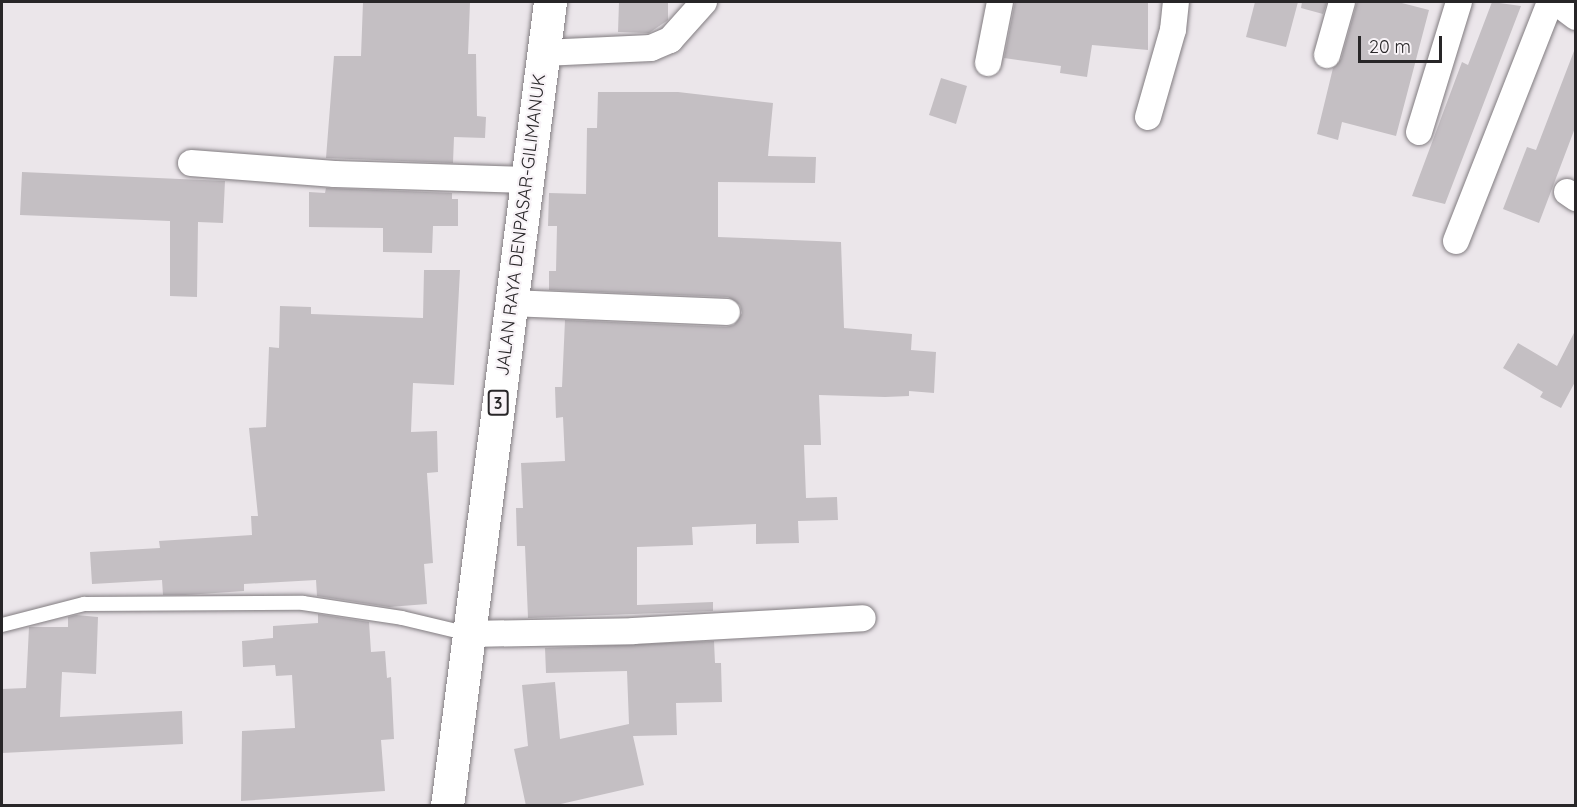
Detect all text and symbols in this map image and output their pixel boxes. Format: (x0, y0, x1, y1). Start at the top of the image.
scale bar (1361, 24, 1445, 62)
text: 20 m (1369, 35, 1411, 58)
street label: JALAN RAYA DENPASAR-GILIMANUK (492, 73, 550, 377)
road number: 3 (488, 390, 508, 416)

